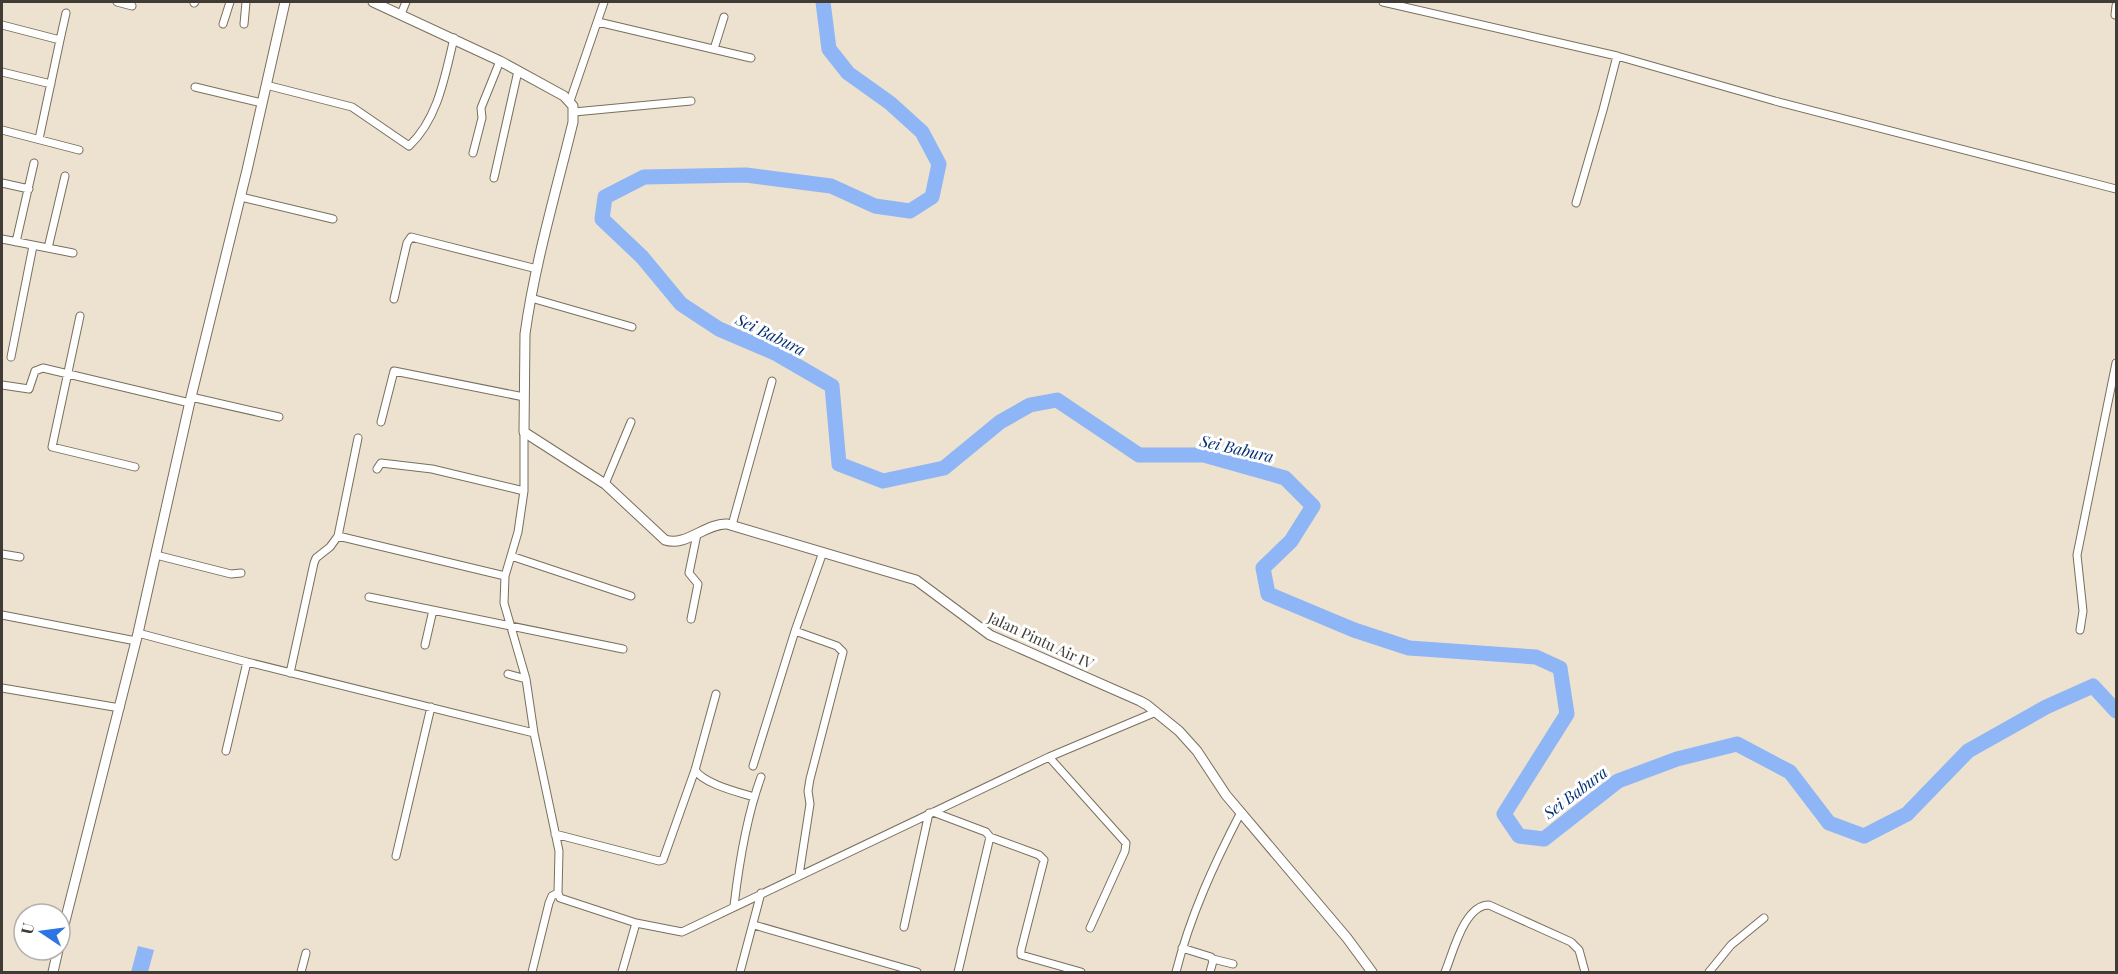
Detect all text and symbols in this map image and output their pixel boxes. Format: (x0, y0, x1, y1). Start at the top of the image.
water label: Sei Babura (732, 308, 809, 360)
water label: Sei Babura (1197, 429, 1276, 467)
street label: Jalan Pintu Air IV (984, 606, 1098, 673)
water label: Sei Babura (1538, 761, 1611, 824)
north arrow (12, 902, 72, 962)
text: U (15, 921, 38, 936)

